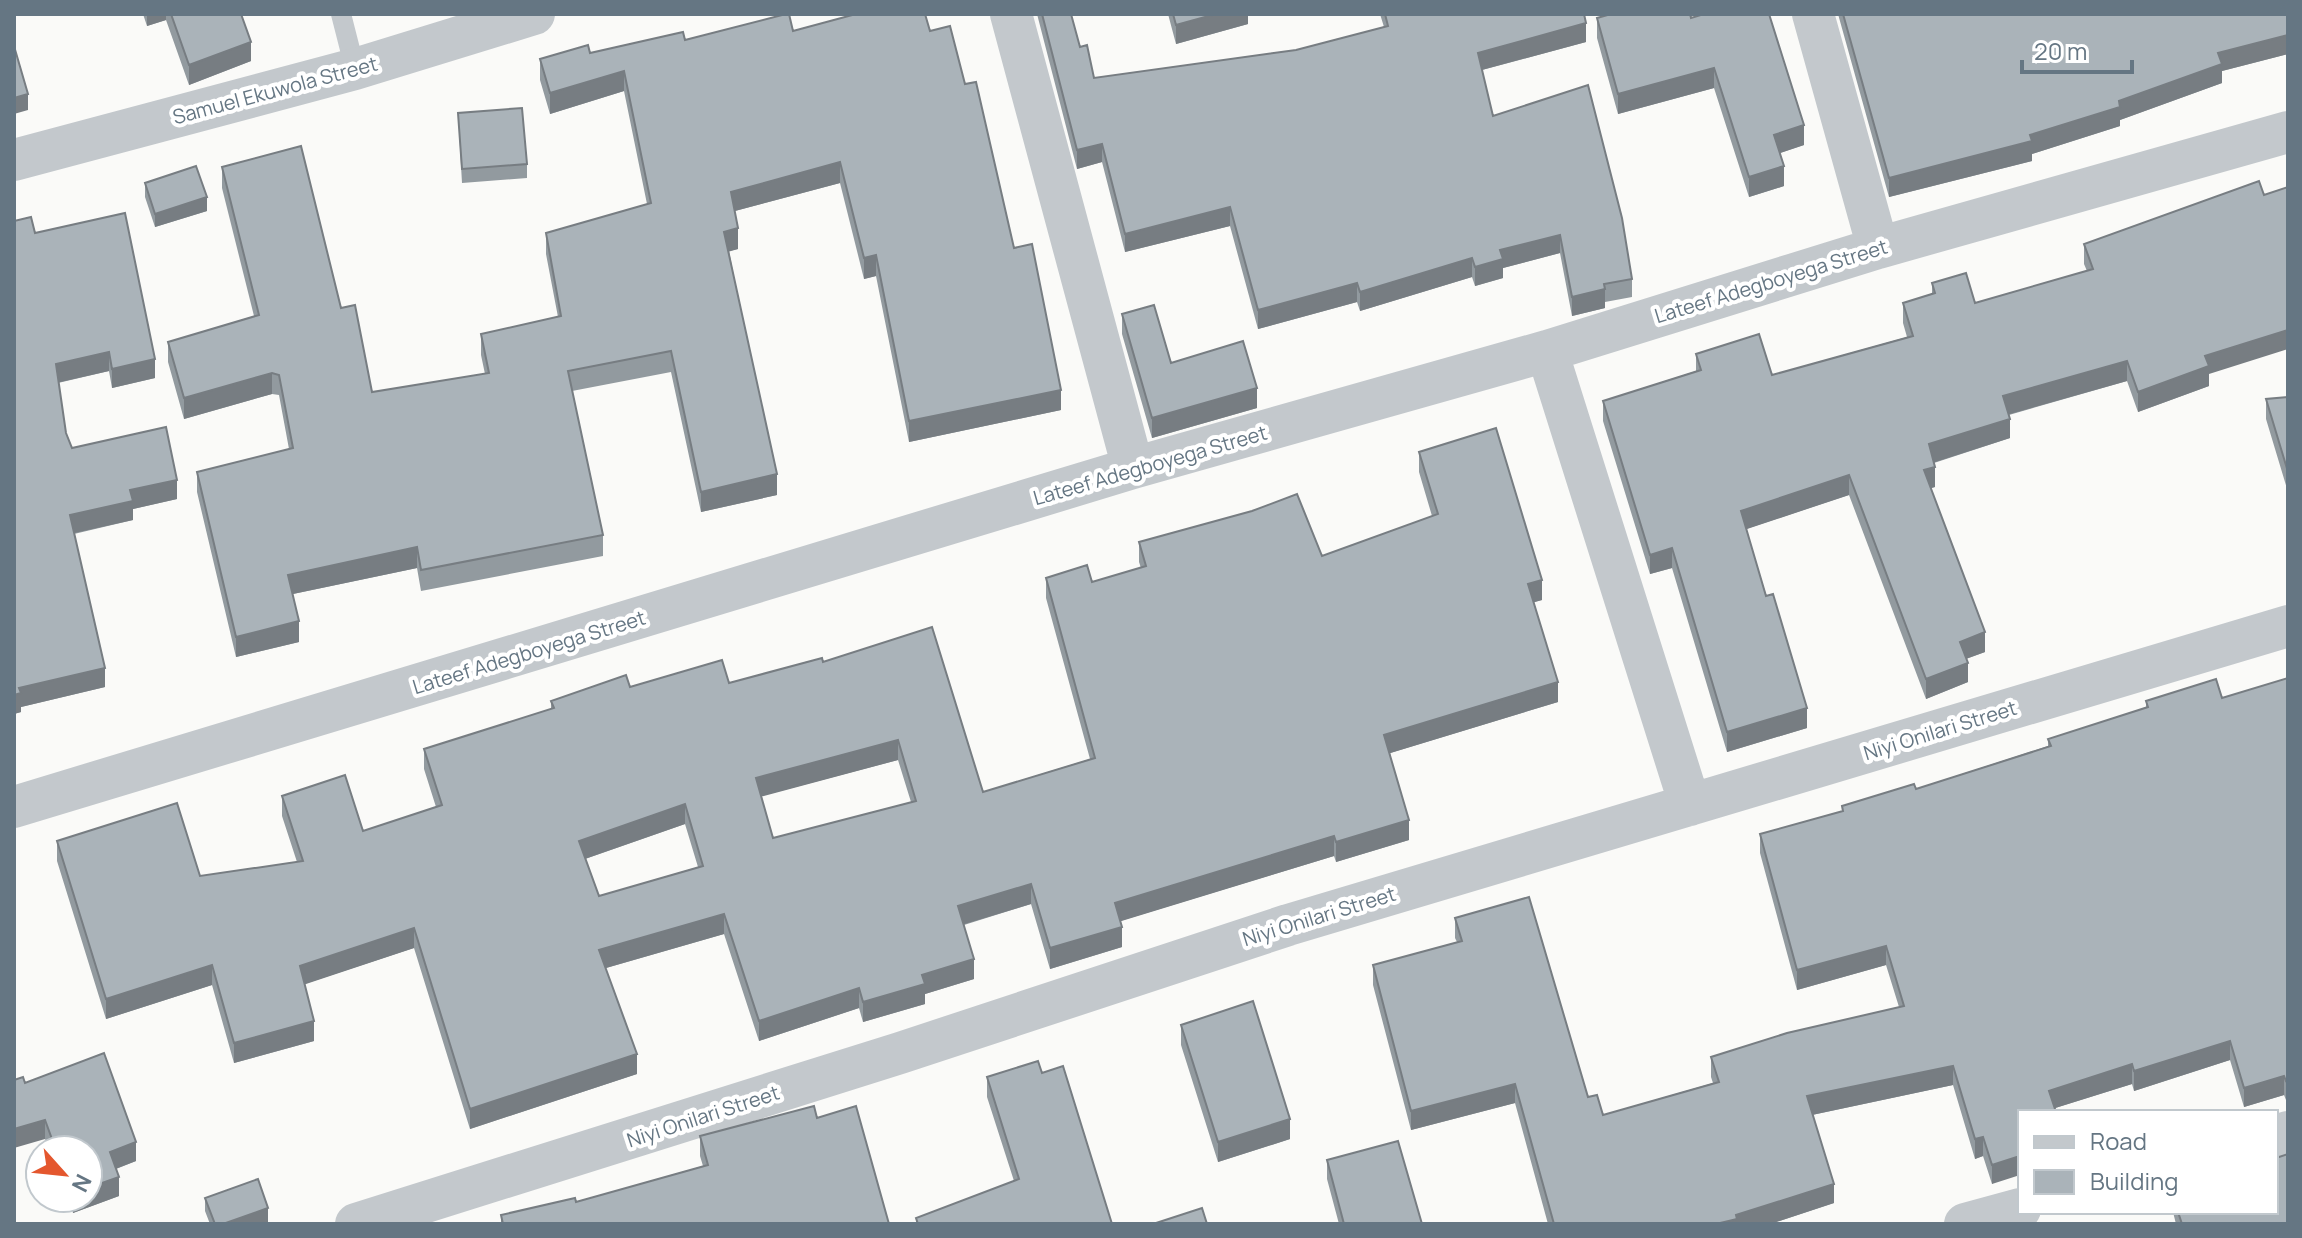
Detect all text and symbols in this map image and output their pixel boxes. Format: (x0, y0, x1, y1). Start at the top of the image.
scale bar (2022, 24, 2132, 74)
text: 20 m (2034, 34, 2087, 67)
street label: Samuel Ekuwola Street (170, 50, 380, 130)
street label: Lateef Adegboyega Street (1651, 233, 1891, 329)
street label: Lateef Adegboyega Street (1030, 419, 1270, 511)
street label: Lateef Adegboyega Street (409, 604, 649, 700)
street label: Niyi Onilari Street (1860, 694, 2020, 766)
street label: Niyi Onilari Street (1239, 880, 1399, 952)
street label: Niyi Onilari Street (623, 1079, 783, 1153)
legend (2018, 1110, 2278, 1214)
text: Road (2090, 1124, 2147, 1157)
north arrow (24, 1134, 104, 1214)
text: Building (2090, 1164, 2178, 1197)
text: N (65, 1169, 99, 1197)

